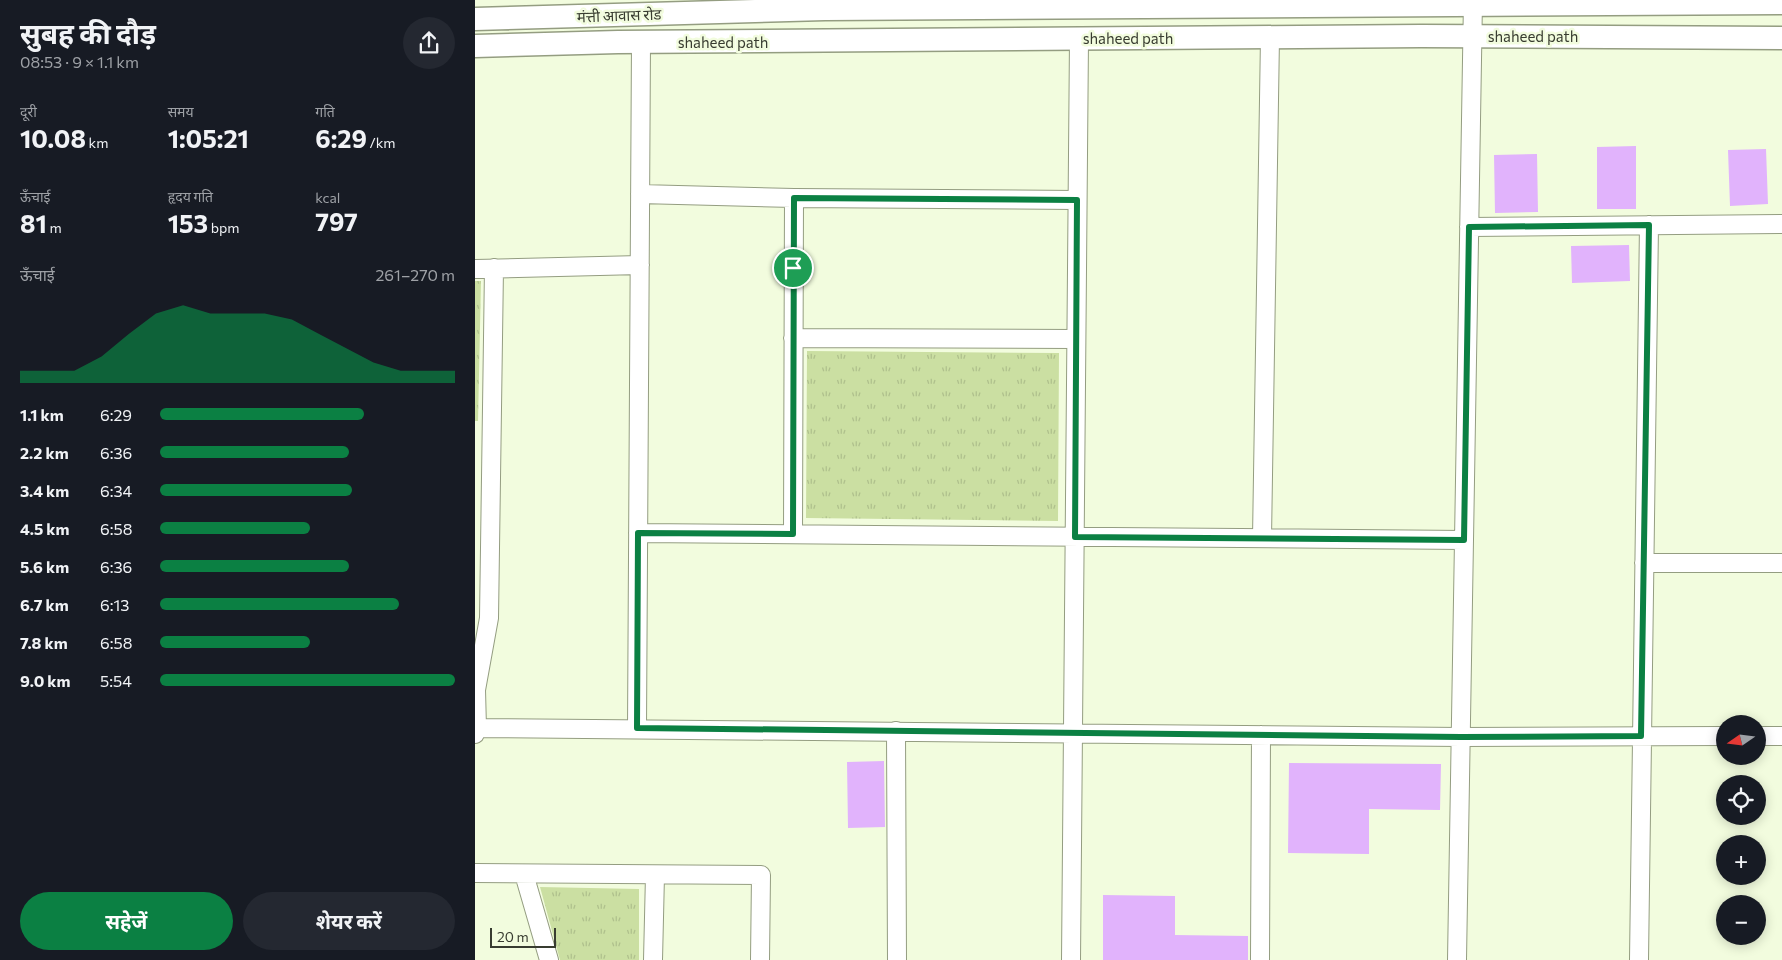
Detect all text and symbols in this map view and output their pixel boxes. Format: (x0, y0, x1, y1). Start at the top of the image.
street label: मंत्ती आवास रोड (576, 4, 663, 25)
text: सुबह की दौड़ (20, 16, 156, 50)
button: share (403, 17, 455, 69)
street label: shaheed path (1488, 27, 1578, 45)
street label: shaheed path (1083, 29, 1173, 47)
street label: shaheed path (678, 33, 768, 51)
text: 08:53 · 9 × 1.1 km (20, 52, 139, 71)
text: दूरी (20, 103, 37, 120)
text: समय (168, 103, 194, 120)
text: गति (315, 103, 335, 120)
text: 10.08 (20, 123, 86, 153)
text: 1:05:21 (168, 123, 249, 153)
text: 6:29 (315, 123, 367, 153)
text: km (86, 134, 108, 151)
text: /km (367, 134, 396, 151)
text: ऊँचाई (20, 188, 50, 205)
text: हृदय गति (168, 188, 213, 205)
text: kcal (315, 189, 340, 206)
text: 797 (315, 206, 358, 236)
text: 81 (20, 208, 47, 238)
text: 153 (168, 208, 208, 238)
text: m (47, 219, 62, 236)
text: bpm (208, 219, 240, 236)
pin (772, 247, 814, 289)
icon: arrive (779, 254, 807, 282)
text: ऊँचाई (20, 265, 55, 284)
text: 261–270 m (376, 265, 455, 284)
text: 1.1 km (20, 405, 64, 424)
text: 6:29 (100, 405, 132, 424)
text: 2.2 km (20, 443, 69, 462)
text: 6:36 (100, 443, 132, 462)
text: 3.4 km (20, 481, 69, 500)
text: 6:34 (100, 481, 132, 500)
text: 4.5 km (20, 519, 70, 538)
text: 6:58 (100, 519, 132, 538)
text: 5.6 km (20, 557, 69, 576)
text: 6:36 (100, 557, 132, 576)
text: 6.7 km (20, 595, 69, 614)
text: 6:13 (100, 595, 129, 614)
text: 7.8 km (20, 633, 68, 652)
text: 6:58 (100, 633, 132, 652)
text: 9.0 km (20, 671, 71, 690)
text: 5:54 (100, 671, 132, 690)
north arrow (1716, 715, 1766, 765)
map controls (1716, 715, 1766, 945)
button: locate (1716, 775, 1766, 825)
button: + (1716, 835, 1766, 885)
button: सहेजें (20, 892, 233, 950)
button: शेयर करें (243, 892, 455, 950)
button: − (1716, 895, 1766, 945)
scale bar (490, 925, 556, 948)
text: 20 m (497, 928, 529, 945)

